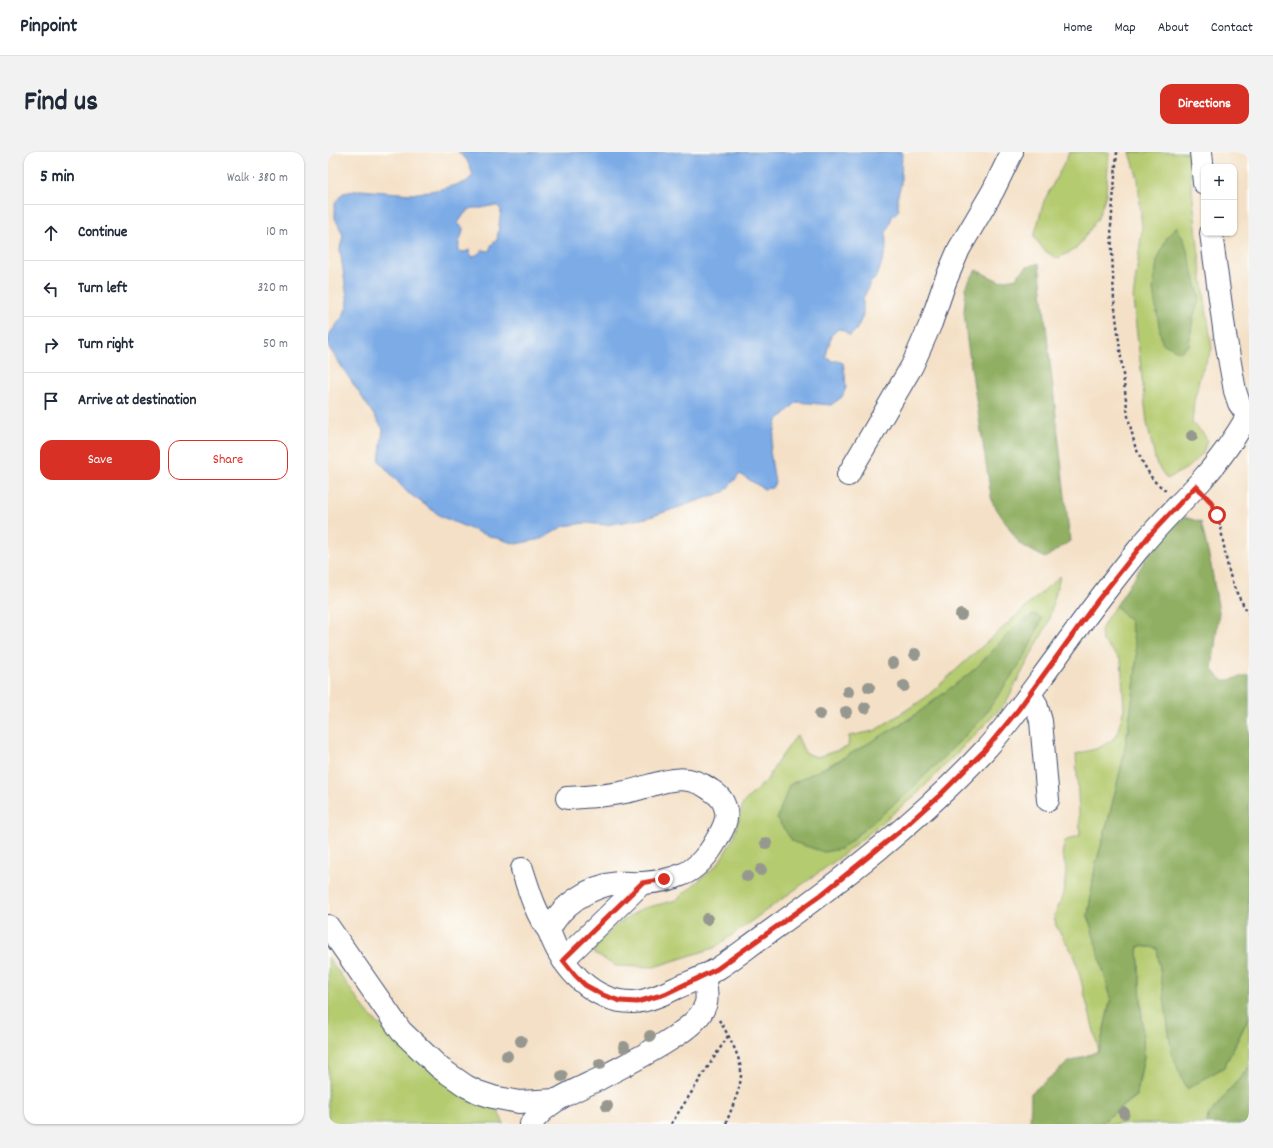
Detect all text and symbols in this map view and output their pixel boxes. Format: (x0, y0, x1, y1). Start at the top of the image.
text: Pinpoint (20, 14, 77, 41)
text: Home (1063, 18, 1092, 38)
text: Map (1114, 18, 1136, 38)
text: About (1158, 18, 1189, 38)
text: Contact (1211, 18, 1253, 38)
text: Find us (24, 84, 98, 124)
button: Directions (1160, 84, 1249, 124)
map controls (1201, 164, 1237, 236)
button: + (1201, 164, 1237, 200)
text: 5 min (40, 166, 74, 190)
text: Walk · 380 m (227, 169, 288, 188)
button: − (1201, 200, 1237, 236)
icon: ahead (40, 222, 62, 244)
text: Continue (78, 222, 127, 244)
text: 10 m (266, 223, 288, 242)
icon: left (40, 278, 62, 300)
text: Turn left (78, 278, 127, 300)
text: 320 m (258, 279, 288, 298)
icon: right (40, 334, 62, 356)
text: Turn right (78, 334, 134, 356)
text: 50 m (263, 335, 288, 354)
icon: arrive (40, 390, 62, 412)
text: Arrive at destination (78, 390, 196, 412)
button: Save (40, 440, 160, 480)
button: Share (168, 440, 288, 480)
route start (1208, 506, 1226, 524)
route end (655, 870, 673, 888)

